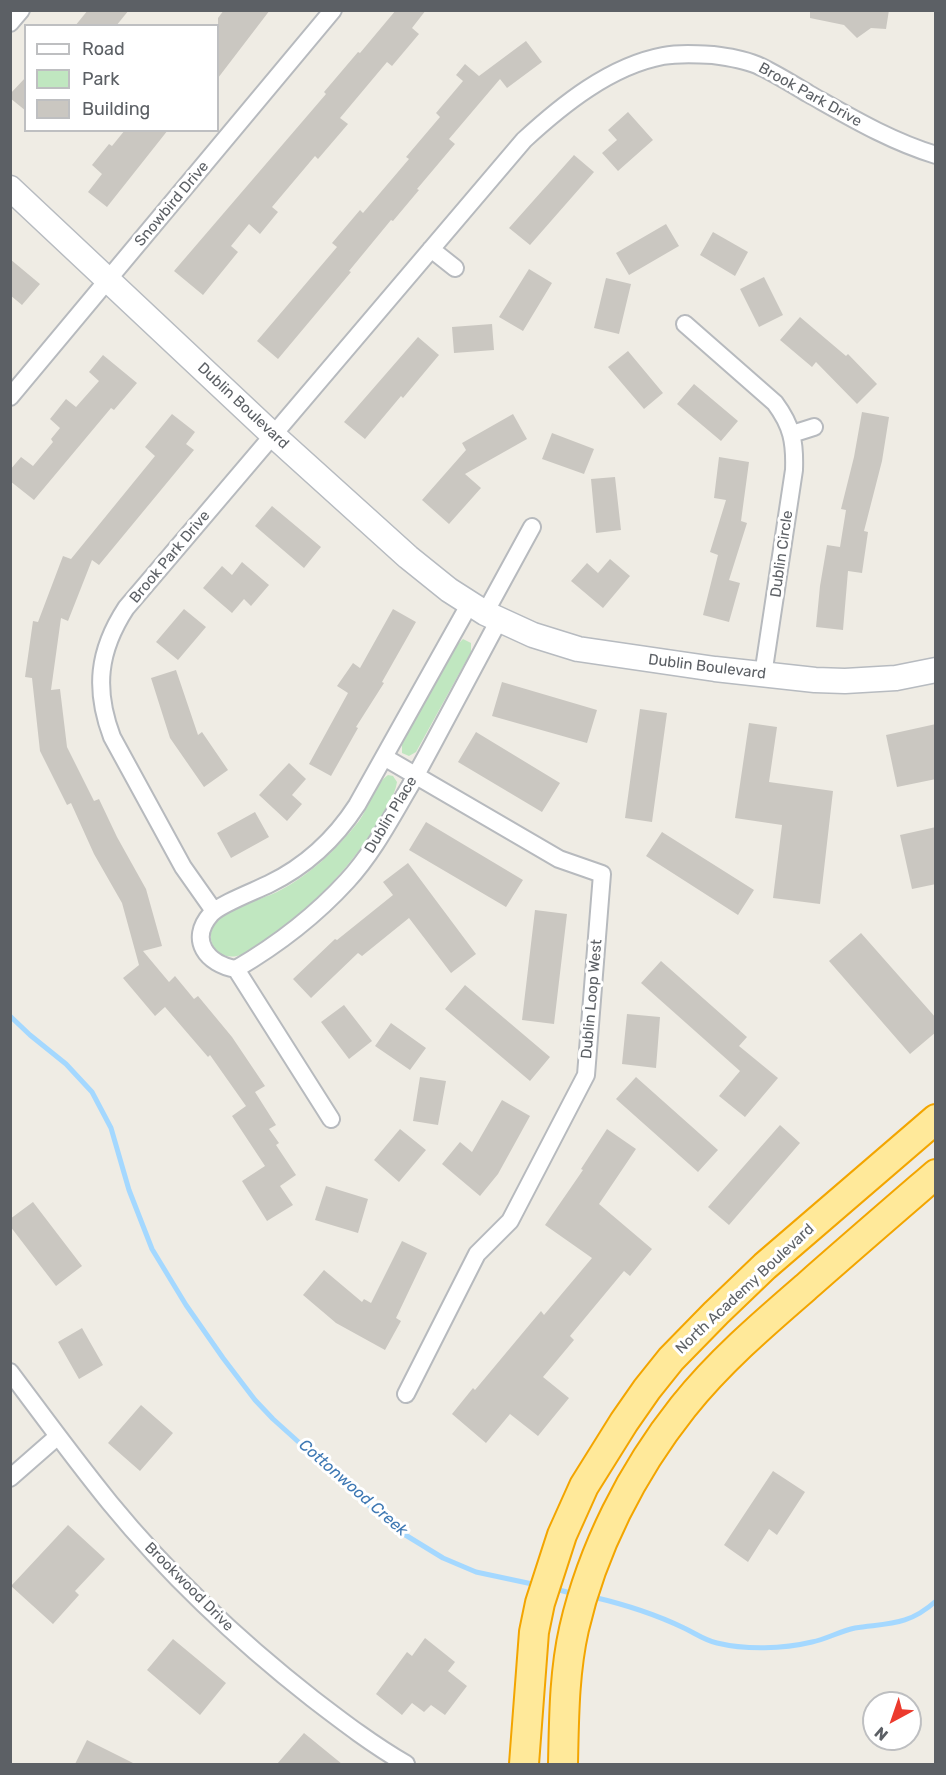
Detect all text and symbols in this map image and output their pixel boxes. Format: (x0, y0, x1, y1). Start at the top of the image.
legend (24, 24, 219, 132)
text: Road (82, 38, 125, 60)
street label: Brook Park Drive (755, 59, 865, 131)
text: Park (82, 68, 119, 90)
text: Building (82, 98, 150, 120)
street label: Snowbird Drive (131, 158, 213, 250)
street label: Dublin Boulevard (194, 359, 292, 453)
street label: Brook Park Drive (126, 507, 214, 607)
street label: Dublin Circle (767, 509, 797, 599)
street label: Dublin Boulevard (647, 651, 767, 683)
street label: Dublin Place (361, 773, 421, 857)
street label: Dublin Loop West (578, 938, 606, 1060)
street label: North Academy Boulevard (672, 1220, 818, 1358)
water label: Cottonwood Creek (295, 1436, 411, 1540)
street label: Brookwood Drive (141, 1539, 237, 1635)
north arrow (862, 1691, 922, 1751)
text: N (871, 1723, 892, 1745)

